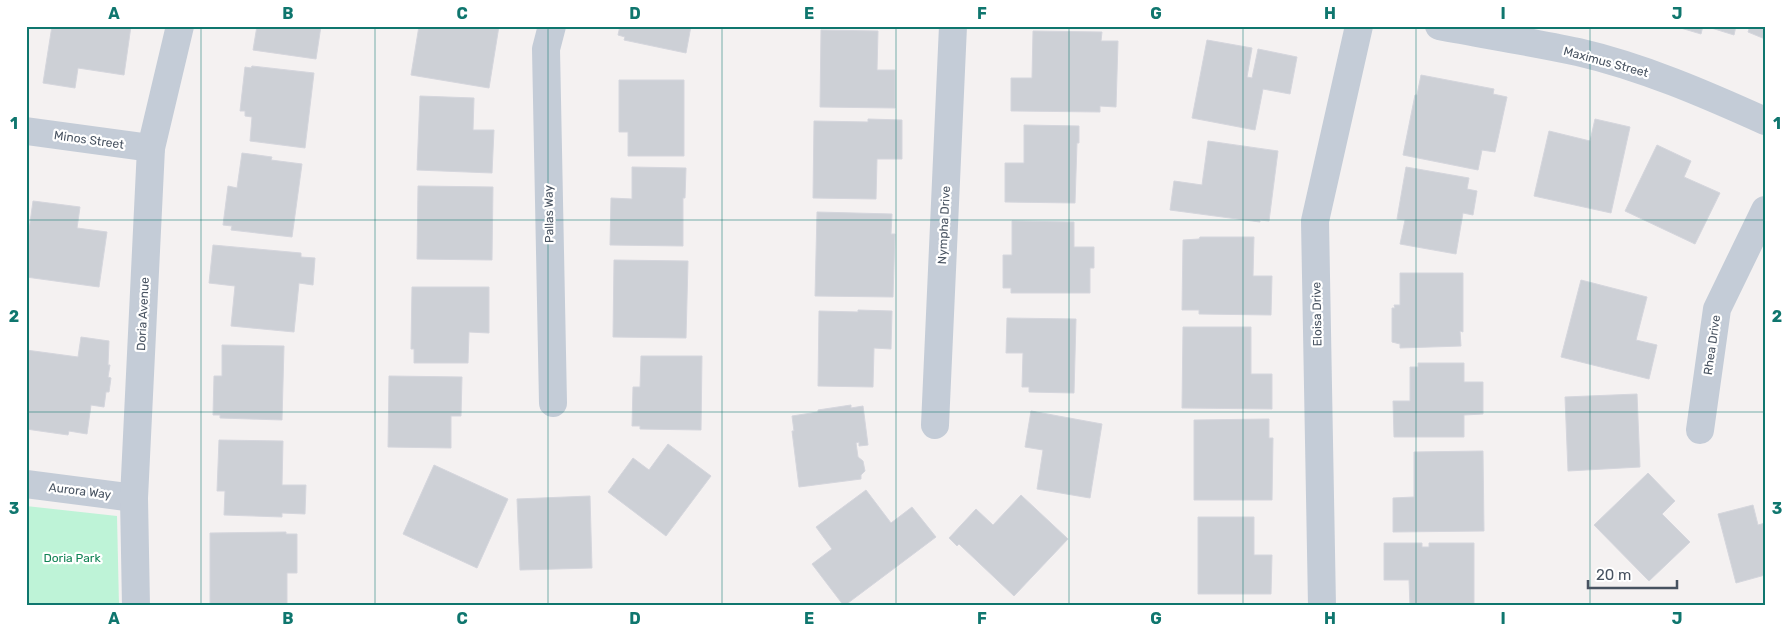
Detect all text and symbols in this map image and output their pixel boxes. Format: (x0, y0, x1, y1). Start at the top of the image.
text: A (108, 4, 120, 23)
text: B (282, 4, 294, 23)
text: C (456, 4, 468, 23)
text: D (629, 4, 641, 23)
text: E (804, 4, 814, 23)
text: F (977, 4, 987, 23)
text: G (1150, 4, 1162, 23)
text: H (1324, 4, 1336, 23)
text: I (1500, 4, 1506, 23)
text: J (1672, 4, 1682, 23)
street label: Maximus Street (1562, 44, 1650, 80)
text: 1 (10, 114, 18, 133)
text: 1 (1773, 114, 1781, 133)
street label: Minos Street (53, 128, 125, 152)
street label: Pallas Way (541, 185, 557, 243)
street label: Nympha Drive (935, 185, 953, 265)
street label: Doria Avenue (134, 276, 152, 351)
street label: Eloisa Drive (1309, 281, 1325, 346)
text: 2 (9, 307, 19, 326)
text: 2 (1772, 307, 1782, 326)
street label: Rhea Drive (1701, 314, 1723, 376)
street label: Aurora Way (48, 480, 112, 502)
text: 3 (9, 499, 19, 518)
text: 3 (1772, 499, 1782, 518)
park label: Doria Park (43, 551, 101, 565)
scale bar (1588, 557, 1677, 589)
text: 20 m (1596, 566, 1631, 584)
text: A (108, 609, 120, 628)
text: B (282, 609, 294, 628)
text: C (456, 609, 468, 628)
text: D (629, 609, 641, 628)
text: E (804, 609, 814, 628)
text: F (977, 609, 987, 628)
text: G (1150, 609, 1162, 628)
text: H (1324, 609, 1336, 628)
text: I (1500, 609, 1506, 628)
text: J (1672, 609, 1682, 628)

